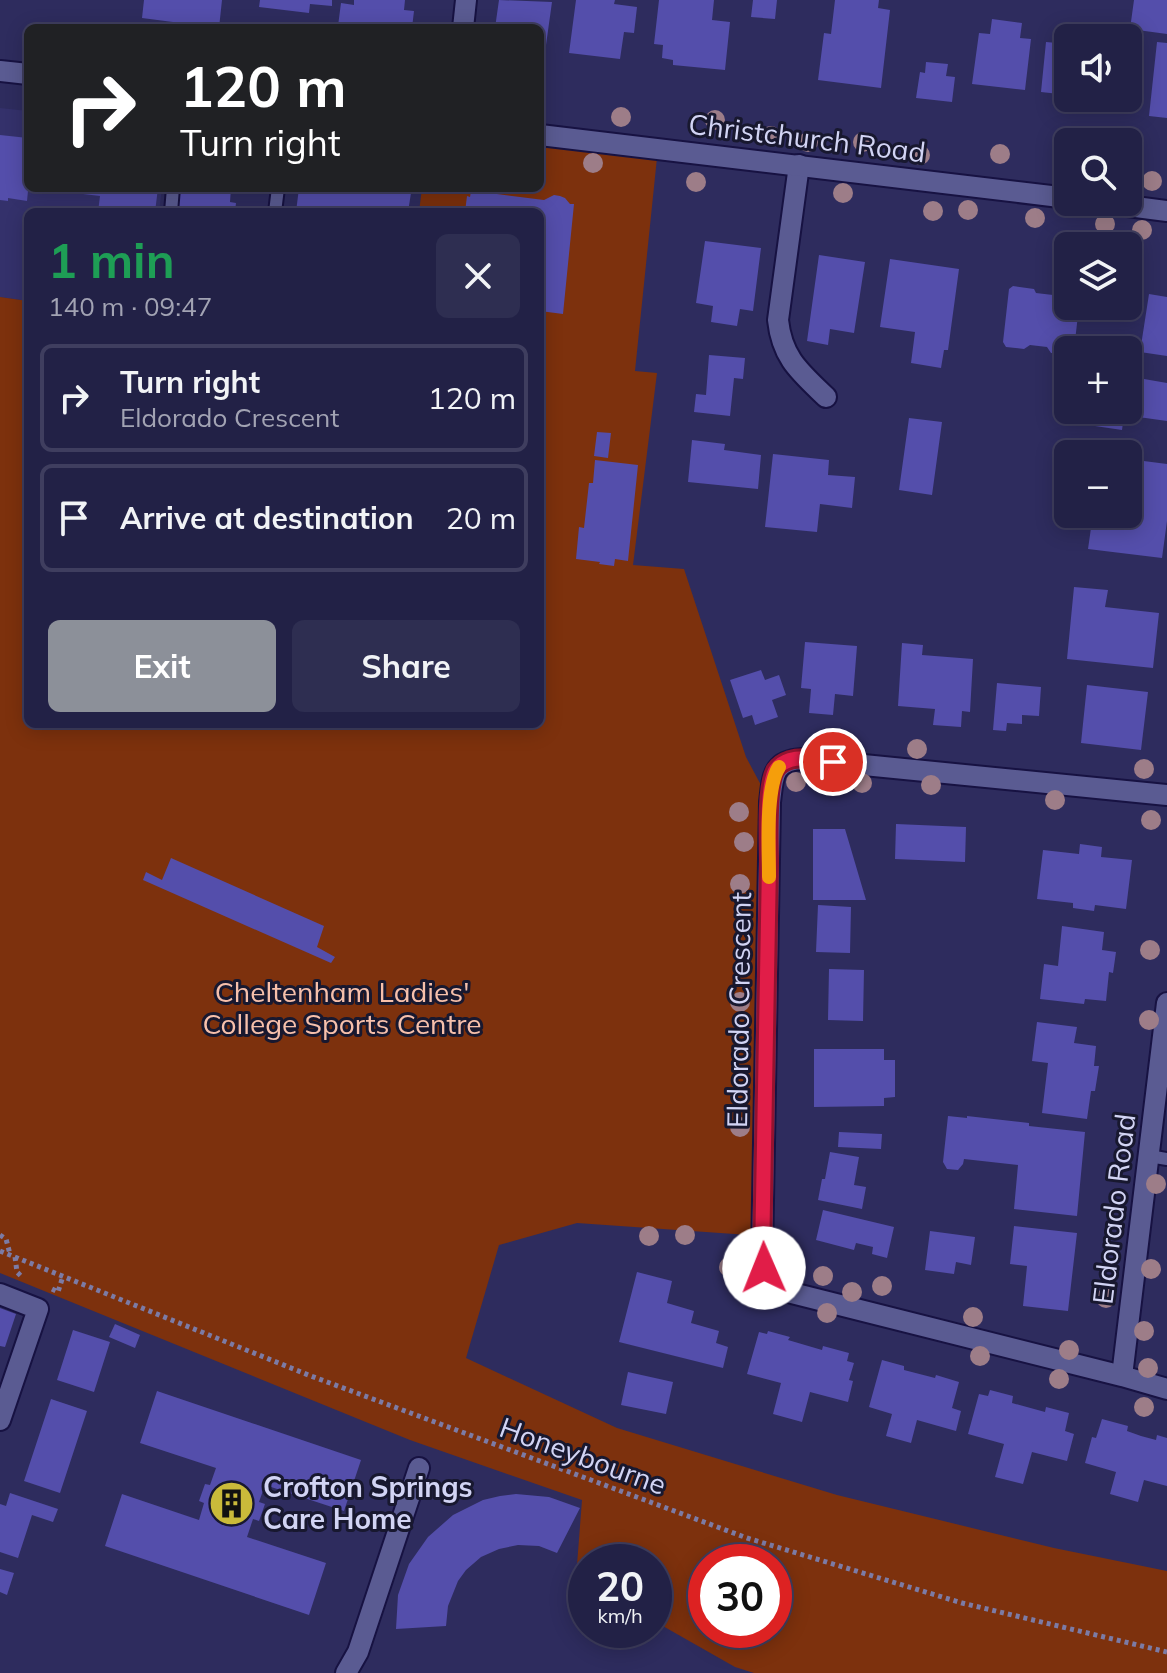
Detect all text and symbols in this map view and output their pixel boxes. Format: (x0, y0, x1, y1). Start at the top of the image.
map controls (1054, 24, 1142, 528)
button: sound (1054, 24, 1142, 112)
text: 120 m (180, 51, 347, 121)
icon: right (48, 56, 152, 160)
street label: Christchurch Road (687, 106, 928, 169)
text: Turn right (180, 120, 341, 165)
button: search (1054, 128, 1142, 216)
text: 1 min (48, 230, 175, 290)
button: layers (1054, 232, 1142, 320)
button: close (436, 234, 520, 318)
text: 140 m · 09:47 (48, 290, 212, 323)
button: + (1054, 336, 1142, 424)
text: Turn right (120, 363, 260, 401)
icon: right (52, 376, 96, 420)
text: 120 m (428, 379, 516, 417)
text: Eldorado Crescent (120, 401, 339, 434)
button: − (1054, 440, 1142, 528)
icon: arrive (52, 496, 96, 540)
text: Arrive at destination (120, 499, 414, 537)
text: 20 m (446, 499, 516, 537)
button: Exit (48, 620, 276, 712)
button: Share (292, 620, 520, 712)
pin (799, 728, 867, 796)
icon: arrive (811, 740, 855, 784)
street label: Eldorado Crescent (719, 891, 758, 1128)
park label: Cheltenham Ladies' College Sports Centre (202, 974, 482, 1041)
street label: Eldorado Road (1084, 1112, 1143, 1306)
position arrow (722, 1226, 806, 1310)
street label: Honeybourne (495, 1409, 671, 1502)
place label: Crofton Springs Care Home (263, 1469, 473, 1536)
building icon: Crofton Springs Care Home (208, 1479, 256, 1527)
speed limit sign: 30 (688, 1544, 792, 1648)
text: 20 (596, 1561, 644, 1611)
text: km/h (597, 1603, 643, 1628)

